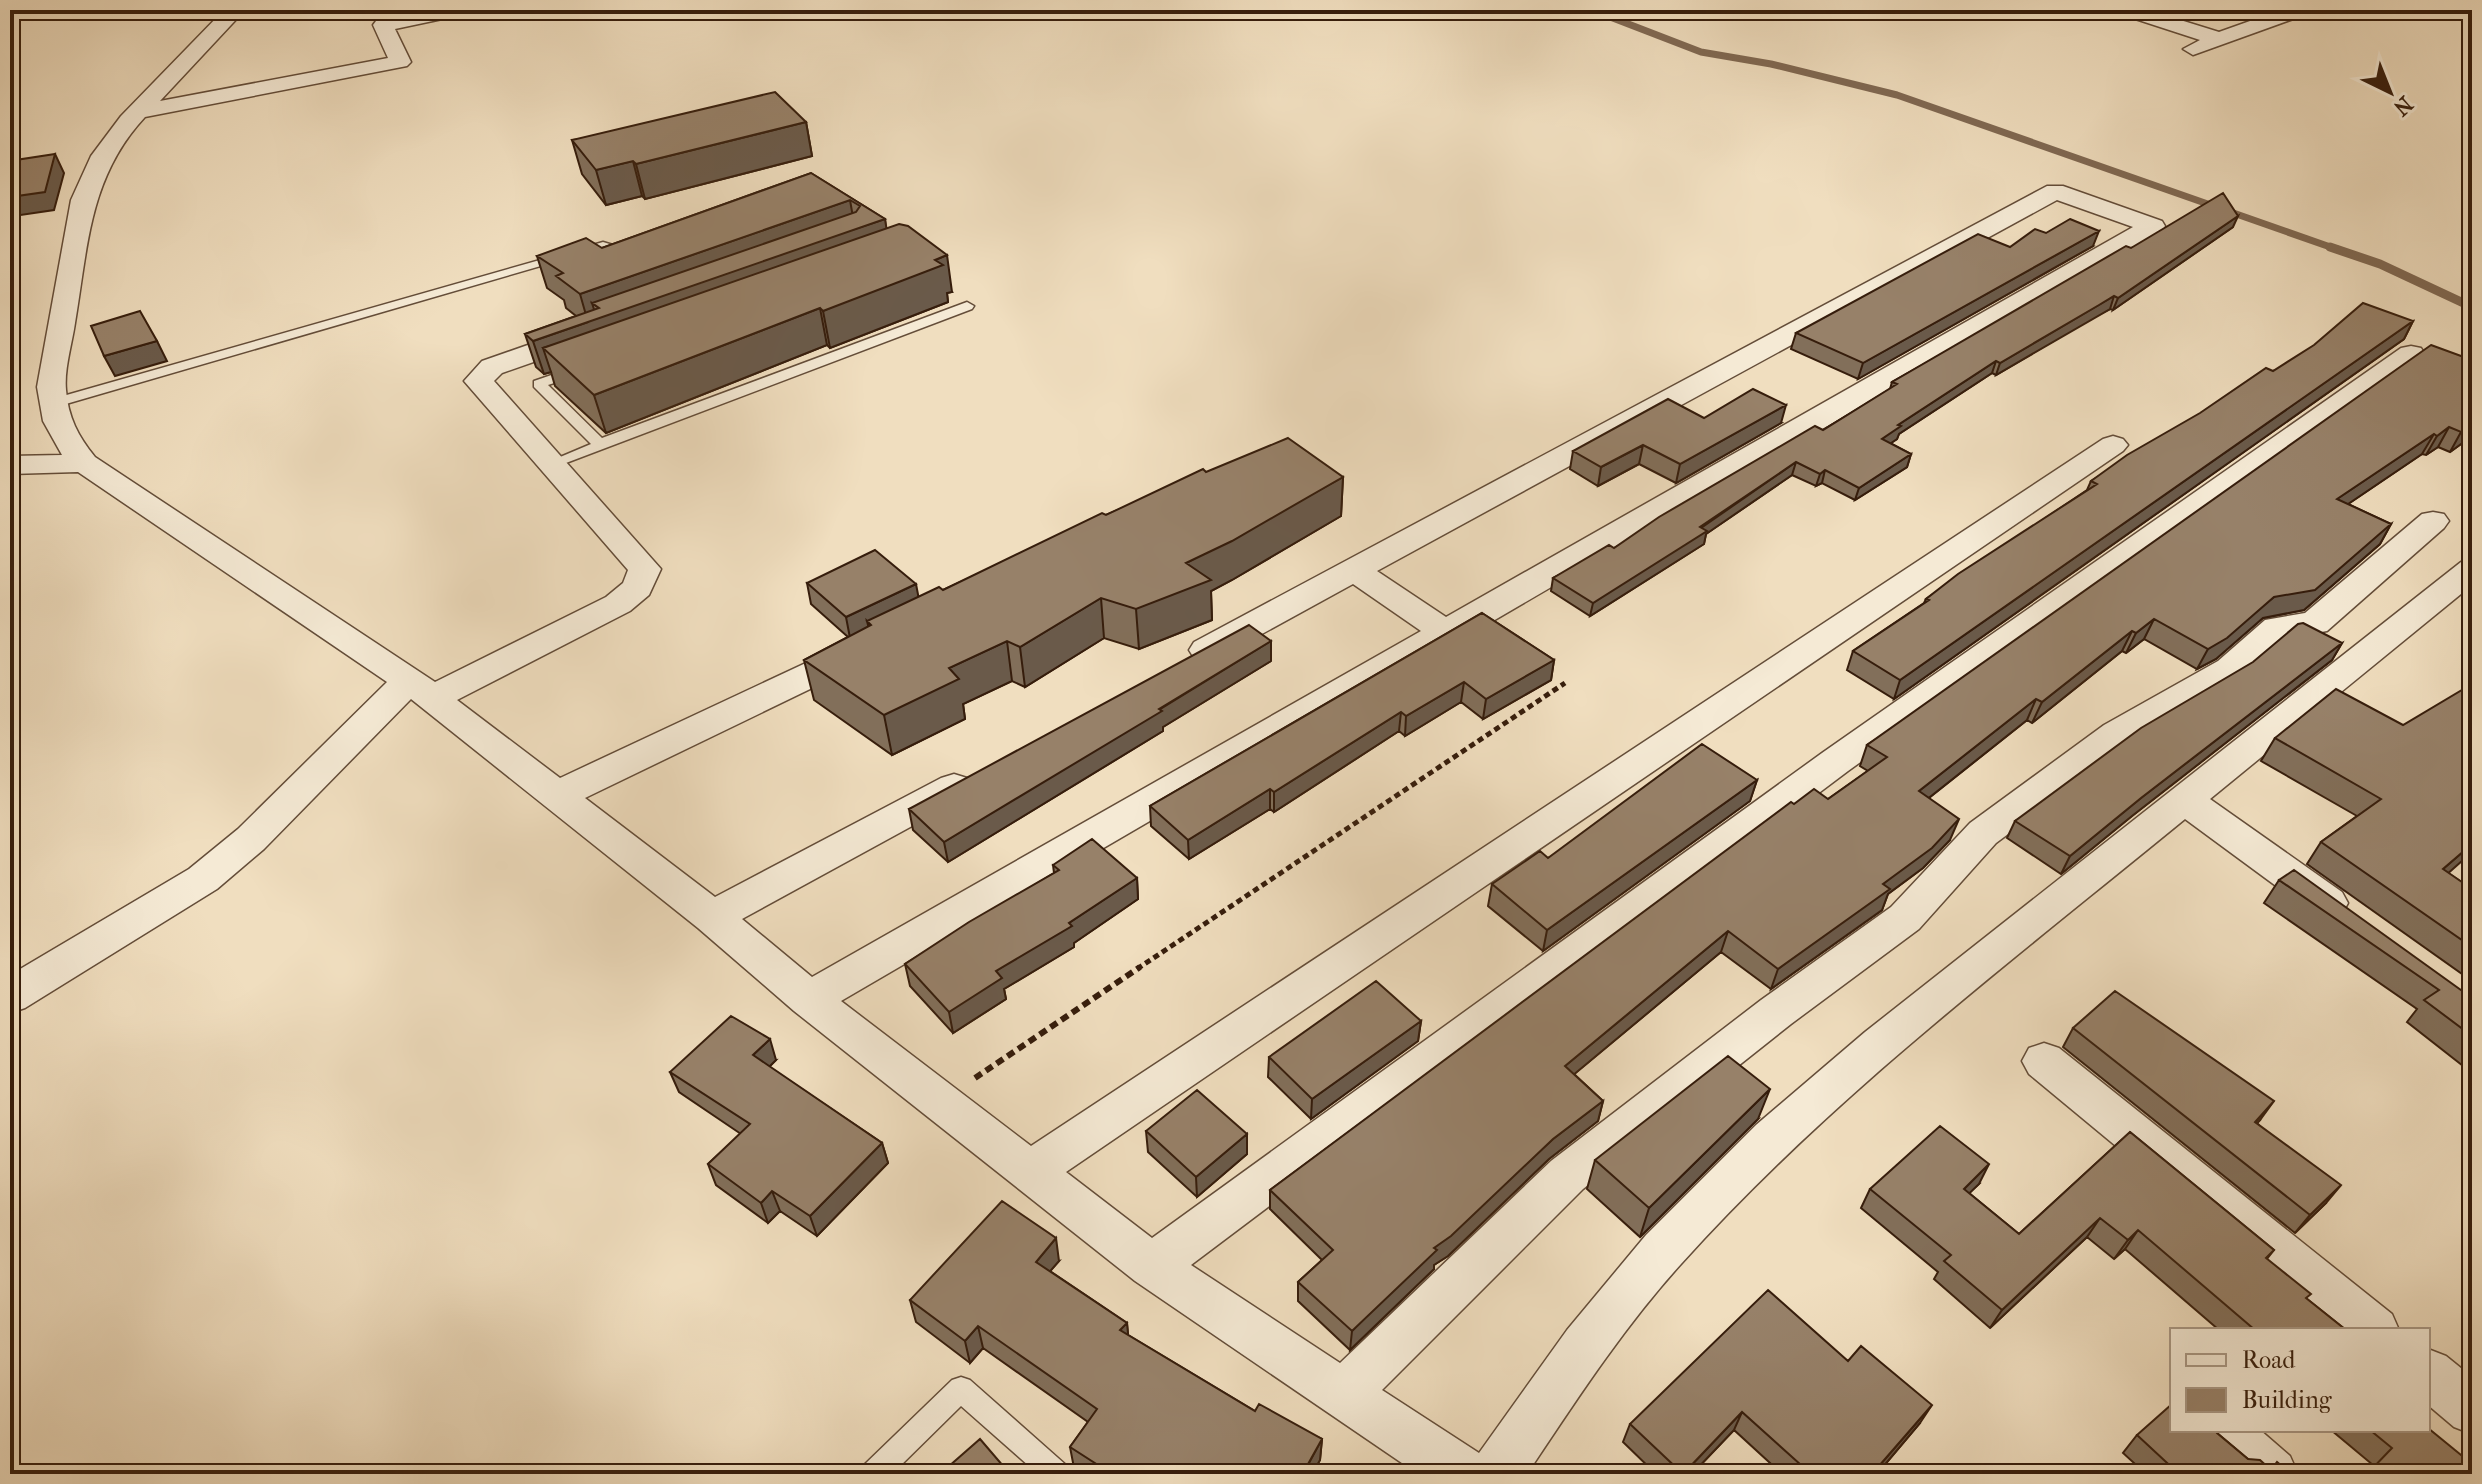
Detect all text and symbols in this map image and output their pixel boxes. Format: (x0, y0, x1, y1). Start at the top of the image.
north arrow (2350, 52, 2430, 132)
text: N (2388, 91, 2418, 121)
legend (2170, 1328, 2430, 1432)
text: Road (2242, 1346, 2296, 1374)
text: Building (2242, 1386, 2333, 1414)

